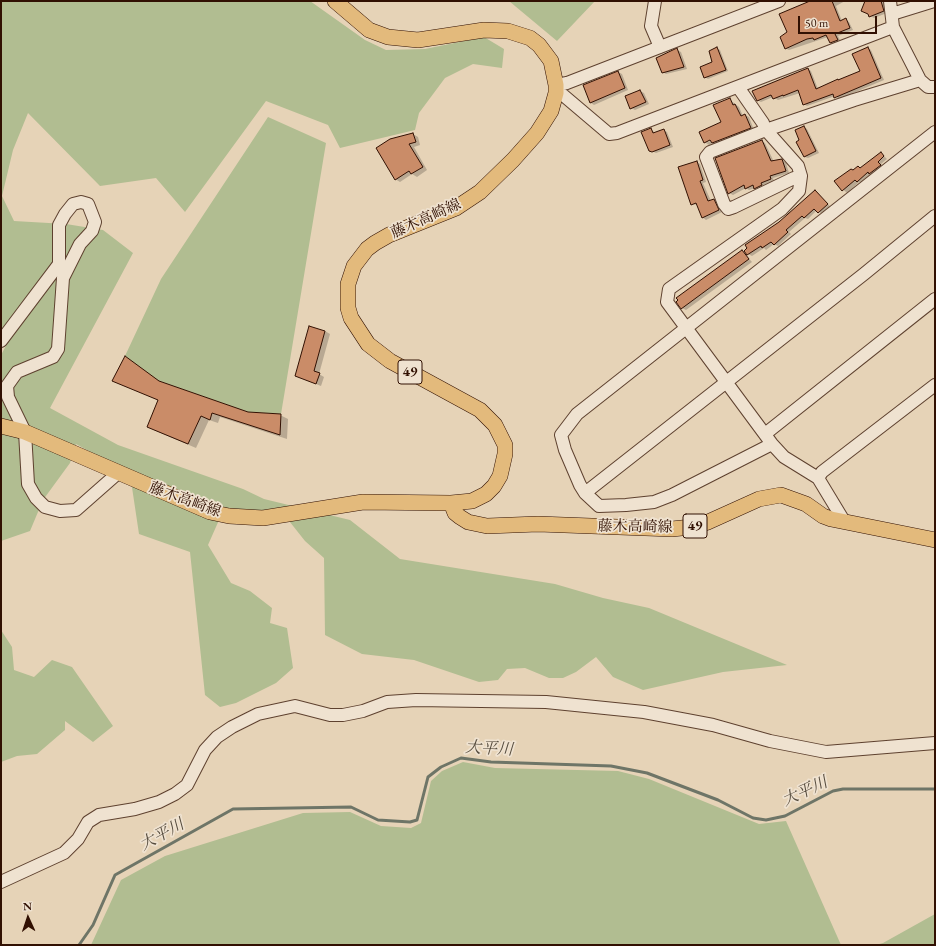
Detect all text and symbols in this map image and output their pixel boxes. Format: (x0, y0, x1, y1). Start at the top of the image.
scale bar (800, 8, 879, 34)
text: 50 m (805, 15, 828, 31)
street label: 藤木高崎線 (388, 196, 464, 242)
road number: 49 (398, 360, 422, 384)
street label: 藤木高崎線 (147, 479, 223, 521)
road number: 49 (683, 514, 707, 538)
street label: 藤木高崎線 (597, 517, 673, 537)
water label: 大平川 (465, 738, 513, 760)
water label: 大平川 (779, 773, 831, 811)
water label: 大平川 (136, 815, 188, 855)
north arrow (8, 898, 48, 938)
text: N (23, 899, 32, 913)

